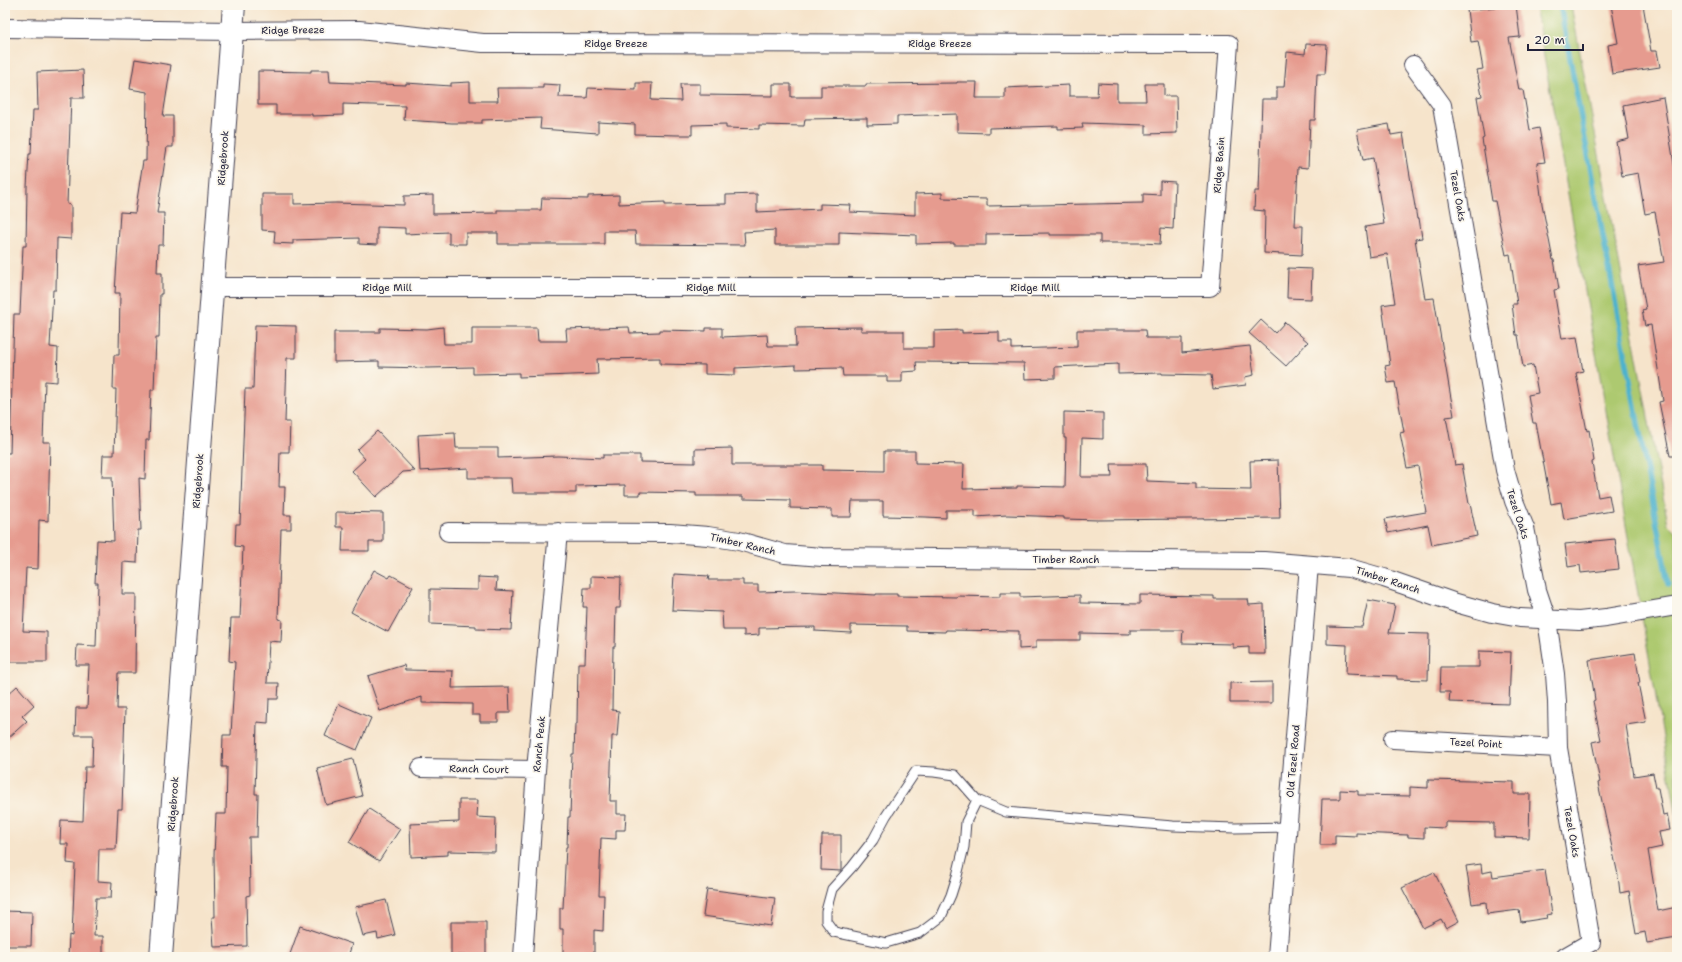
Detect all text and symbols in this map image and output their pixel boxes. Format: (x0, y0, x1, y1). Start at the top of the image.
street label: Ridge Breeze (261, 23, 325, 37)
scale bar (1528, 26, 1583, 52)
text: 20 m (1534, 32, 1565, 48)
street label: Ridge Breeze (584, 37, 648, 50)
street label: Ridge Breeze (908, 37, 972, 50)
street label: Ridgebrook (215, 130, 231, 186)
street label: Ridge Basin (1211, 136, 1227, 194)
street label: Tezel Oaks (1447, 169, 1469, 223)
street label: Ridge Mill (362, 281, 412, 294)
street label: Ridge Mill (686, 281, 736, 294)
street label: Ridge Mill (1010, 281, 1060, 294)
street label: Ridgebrook (190, 453, 206, 509)
street label: Tezel Oaks (1504, 487, 1532, 541)
street label: Timber Ranch (709, 530, 777, 558)
street label: Timber Ranch (1033, 553, 1099, 566)
street label: Timber Ranch (1354, 563, 1422, 597)
street label: Ranch Peak (530, 715, 548, 773)
street label: Old Tezel Road (1283, 723, 1303, 798)
street label: Tezel Point (1449, 735, 1503, 751)
street label: Ranch Court (449, 762, 509, 776)
street label: Ridgebrook (165, 776, 181, 832)
street label: Tezel Oaks (1561, 805, 1583, 859)

